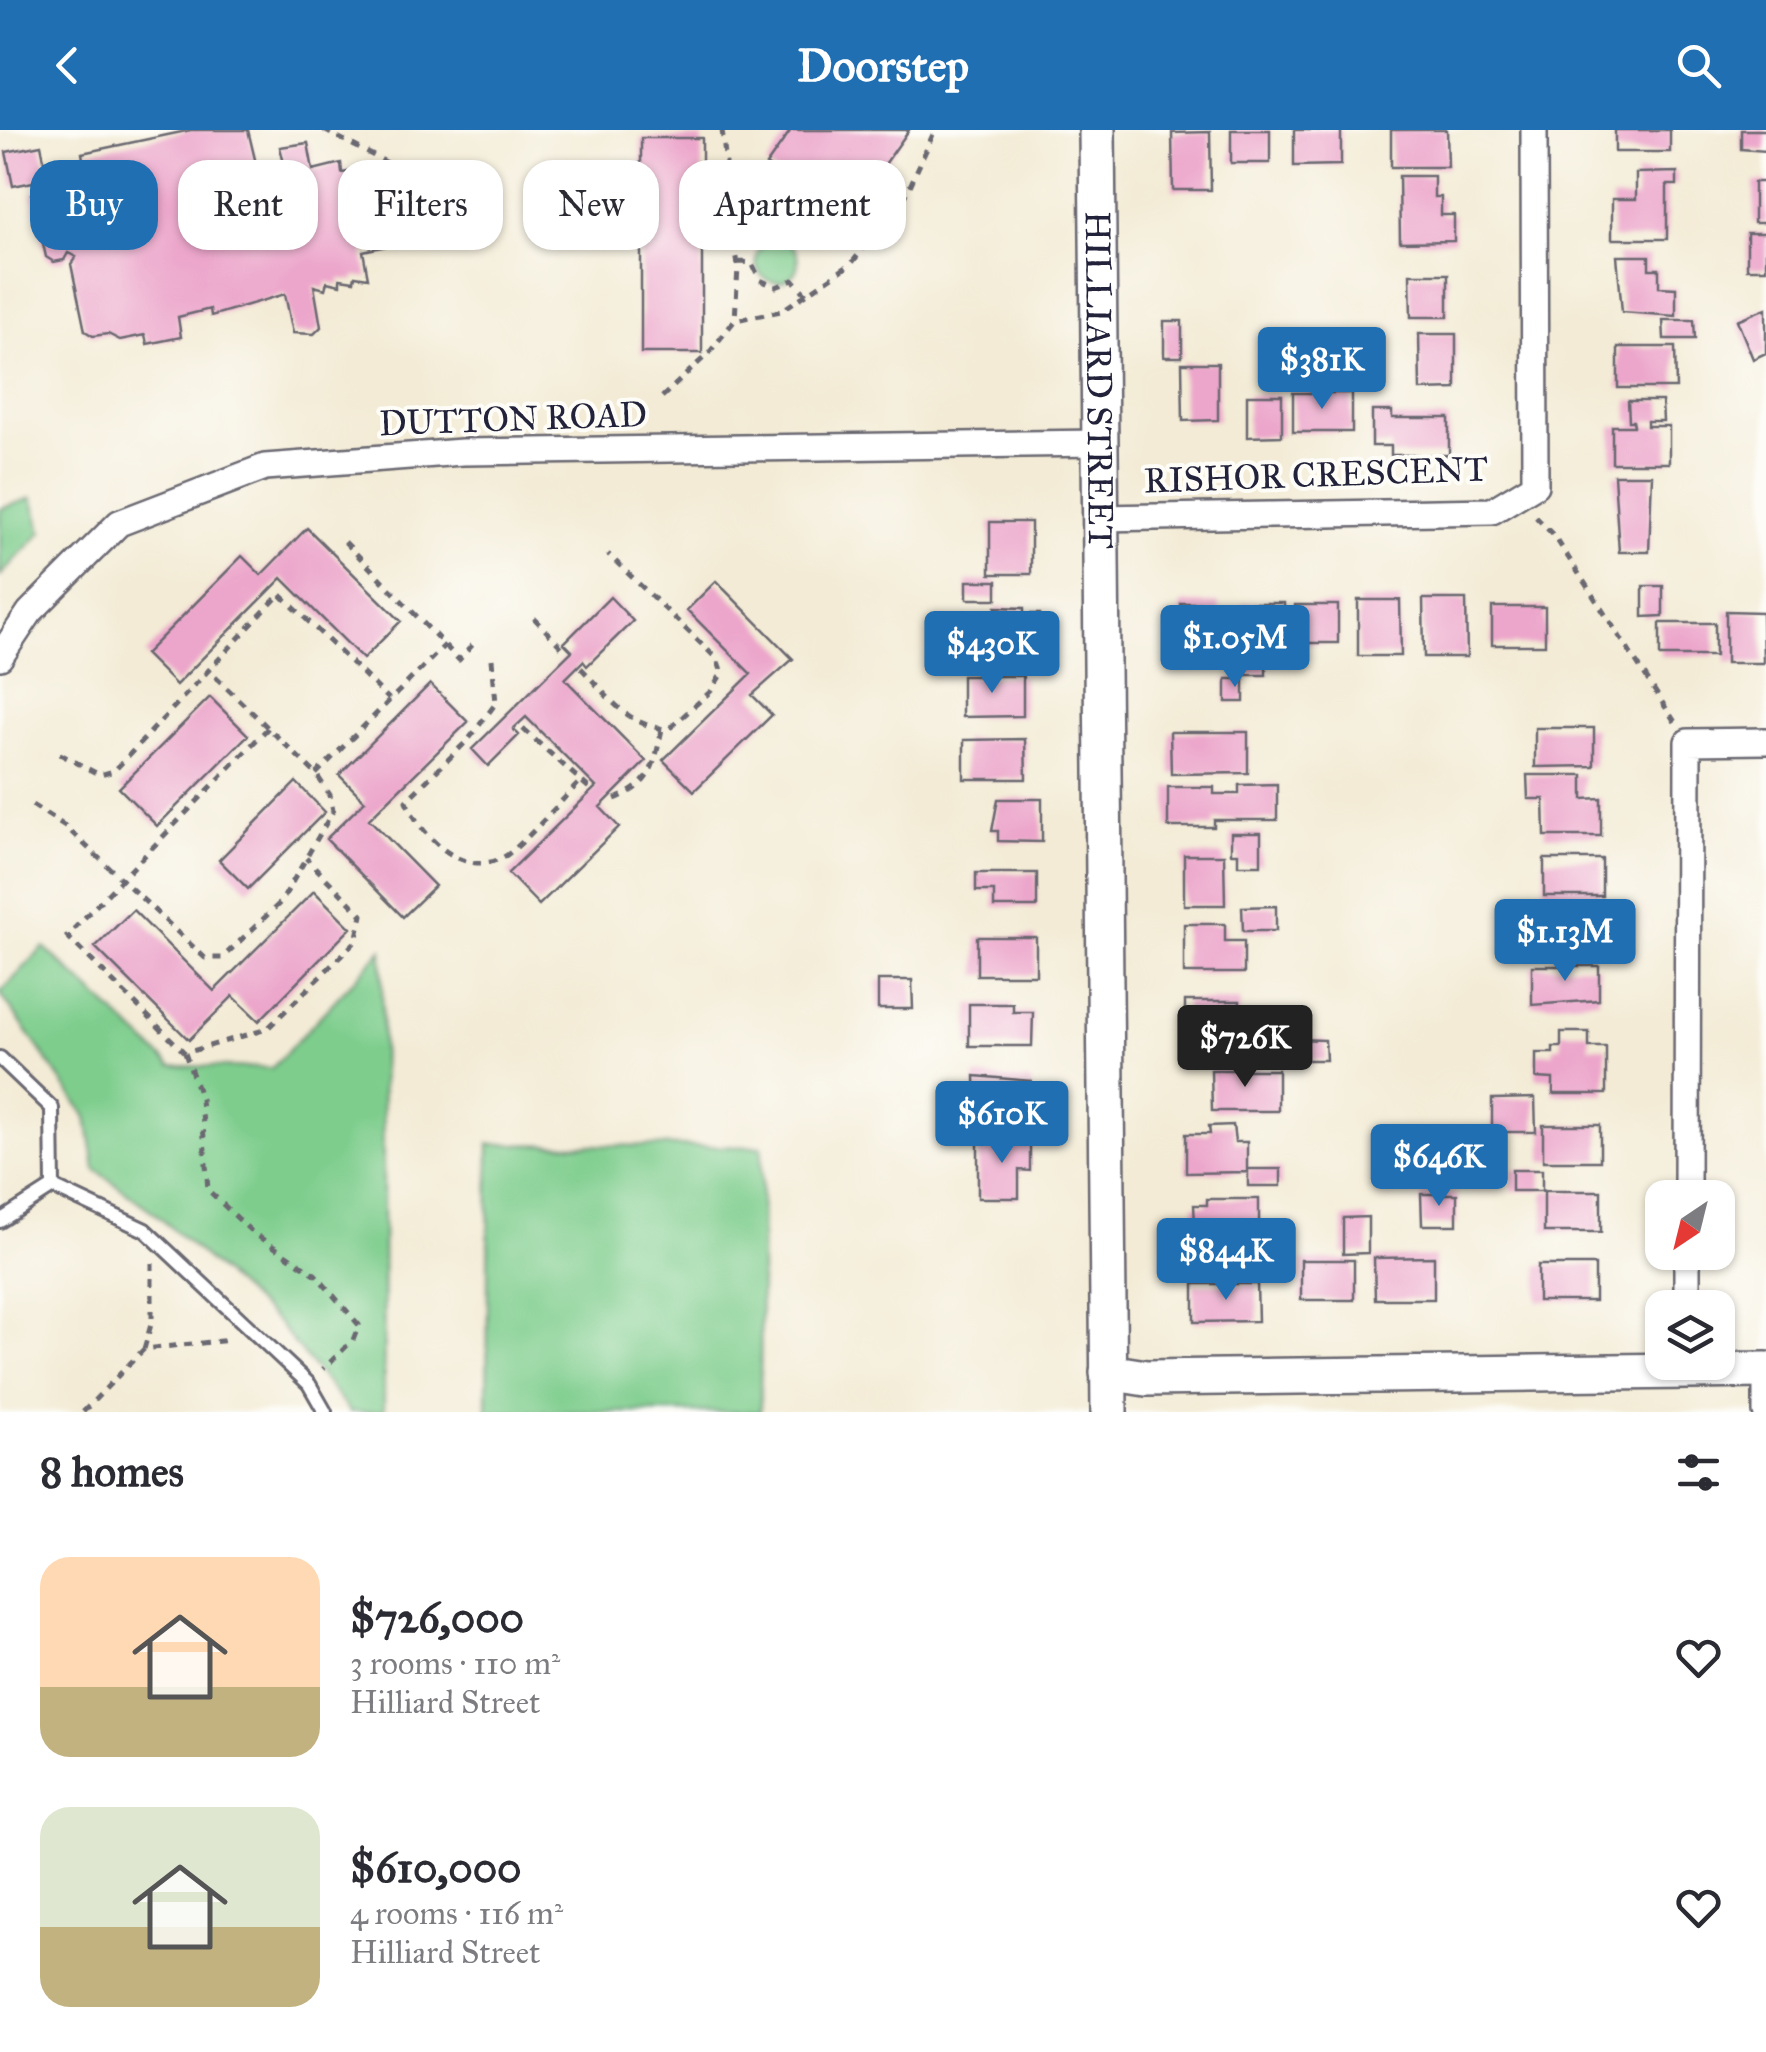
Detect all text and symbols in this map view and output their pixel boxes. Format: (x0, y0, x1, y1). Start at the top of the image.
icon: back (40, 38, 95, 93)
text: Doorstep (797, 38, 969, 93)
icon: search (1671, 38, 1726, 93)
chip: Buy (30, 160, 158, 250)
chip: Rent (178, 160, 318, 250)
chip: Filters (338, 160, 503, 250)
chip: New (523, 160, 659, 250)
chip: Apartment (679, 160, 906, 250)
street label: HILLIARD STREET (1076, 211, 1122, 549)
pin: $381K (1252, 327, 1392, 412)
text: $381K (1280, 340, 1364, 379)
street label: DUTTON ROAD (378, 393, 648, 445)
street label: RISHOR CRESCENT (1143, 448, 1489, 502)
pin: $1.05M (1154, 605, 1316, 690)
pin: $430K (922, 611, 1062, 696)
text: $1.05M (1183, 618, 1287, 657)
text: $430K (946, 624, 1038, 663)
pin: $1.13M (1484, 899, 1646, 984)
text: $1.13M (1517, 912, 1613, 951)
pin: $726K (1175, 1005, 1315, 1090)
text: $726K (1199, 1018, 1291, 1057)
pin: $610K (932, 1081, 1072, 1166)
text: $610K (957, 1094, 1047, 1133)
pin: $646K (1369, 1124, 1509, 1209)
text: $646K (1393, 1137, 1485, 1176)
north arrow (1645, 1180, 1735, 1270)
map controls (1645, 1180, 1735, 1380)
pin: $844K (1156, 1218, 1296, 1303)
text: $844K (1179, 1231, 1273, 1270)
button: layers (1645, 1290, 1735, 1380)
icon: filters (1671, 1445, 1726, 1500)
text: 8 homes (40, 1446, 184, 1498)
text: $726,000 (350, 1592, 524, 1644)
icon: home (120, 1597, 240, 1717)
icon: heart (1671, 1630, 1726, 1685)
text: 3 rooms · 110 m² (350, 1644, 560, 1683)
text: Hilliard Street (350, 1683, 540, 1722)
text: $610,000 (350, 1842, 522, 1894)
icon: home (120, 1847, 240, 1967)
icon: heart (1671, 1880, 1726, 1935)
text: 4 rooms · 116 m² (350, 1894, 563, 1933)
text: Hilliard Street (350, 1933, 540, 1972)

